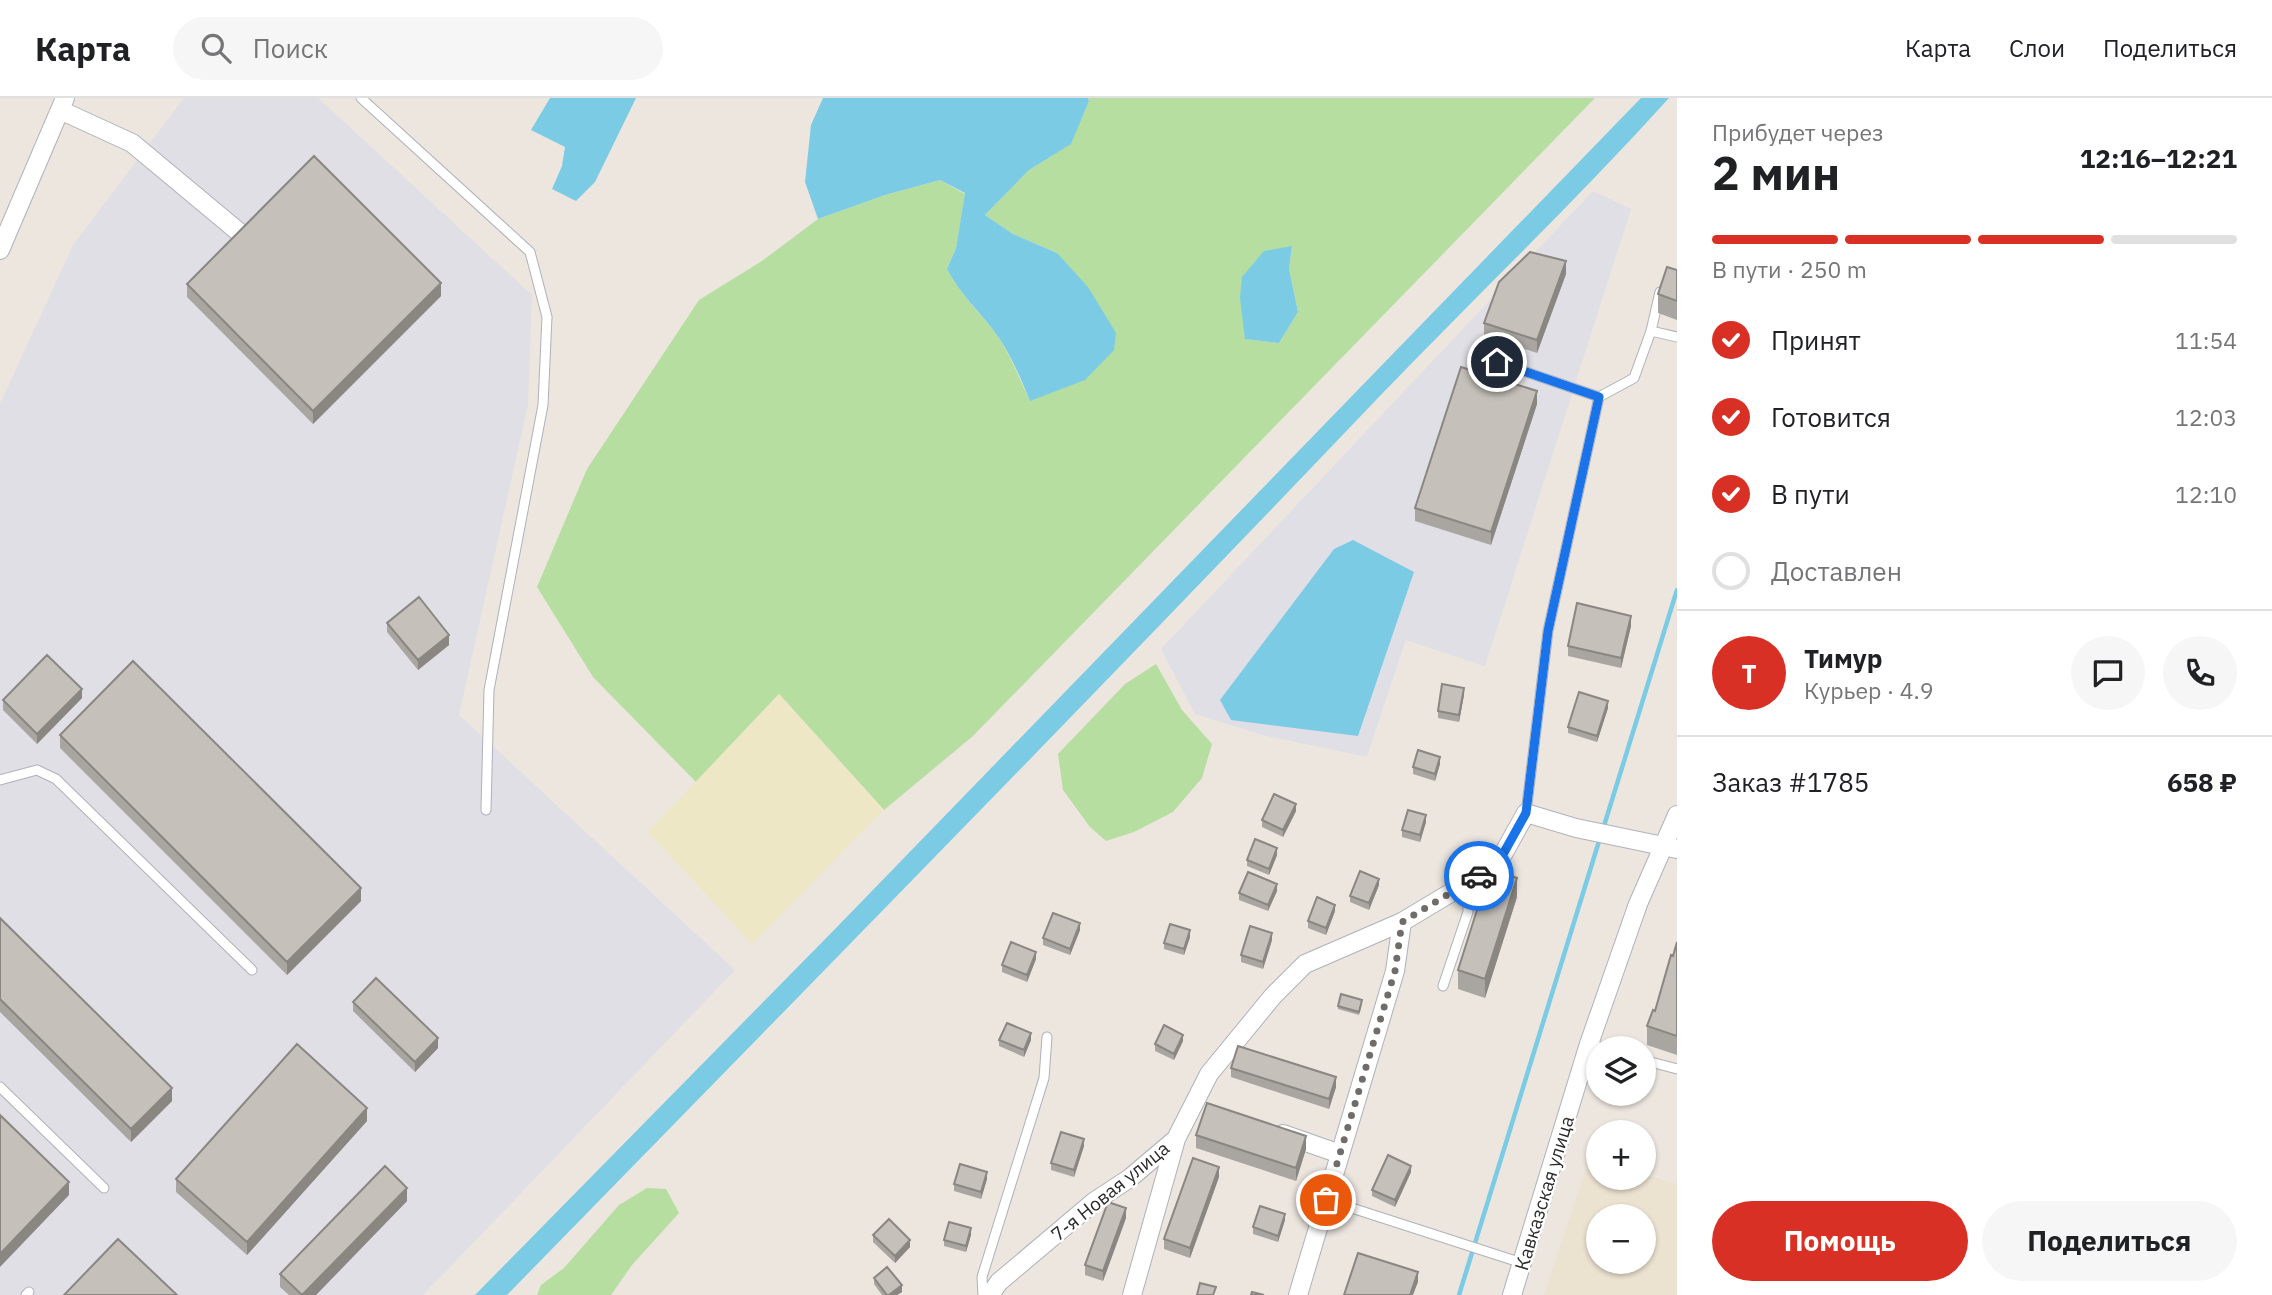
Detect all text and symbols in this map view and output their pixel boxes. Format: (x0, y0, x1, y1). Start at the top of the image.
search box (173, 17, 663, 80)
text: Карта (35, 27, 131, 70)
icon: search (197, 29, 235, 67)
text: Поиск (253, 31, 328, 65)
text: Карта (1905, 32, 1971, 64)
text: Слои (2009, 32, 2065, 64)
text: Поделиться (2103, 32, 2237, 64)
text: Прибудет через (1712, 117, 1884, 147)
text: 12:16–12:21 (2080, 141, 2237, 175)
text: 2 мин (1712, 143, 1840, 203)
text: В пути · 250 m (1712, 254, 1867, 284)
icon: check (1712, 321, 1750, 359)
text: Принят (1771, 323, 1861, 357)
text: 11:54 (2175, 325, 2237, 355)
pin (1467, 332, 1527, 392)
icon: home (1478, 343, 1516, 381)
icon: check (1712, 398, 1750, 436)
text: Готовится (1771, 400, 1891, 434)
text: 12:03 (2175, 402, 2237, 432)
icon: check (1712, 475, 1750, 513)
text: В пути (1771, 477, 1850, 511)
text: 12:10 (2175, 479, 2237, 509)
text: Доставлен (1771, 554, 1902, 588)
button: chat (2071, 636, 2145, 710)
button: phone (2163, 636, 2237, 710)
text: Тимур (1804, 641, 1883, 675)
text: Т (1741, 656, 1757, 690)
text: Курьер · 4.9 (1804, 675, 1934, 705)
text: Заказ #1785 (1712, 765, 1869, 799)
text: 658 ₽ (2167, 765, 2237, 799)
courier (1444, 841, 1514, 911)
icon: car (1460, 857, 1498, 895)
map controls (1586, 1036, 1656, 1274)
button: layers (1586, 1036, 1656, 1106)
street label: Кавказская улица (1509, 1113, 1579, 1273)
button: + (1586, 1120, 1656, 1190)
street label: 7-я Новая улица (1046, 1136, 1174, 1246)
pin (1296, 1170, 1356, 1230)
icon: bag (1307, 1181, 1345, 1219)
button: Помощь (1712, 1201, 1968, 1281)
button: Поделиться (1982, 1201, 2237, 1281)
button: − (1586, 1204, 1656, 1274)

